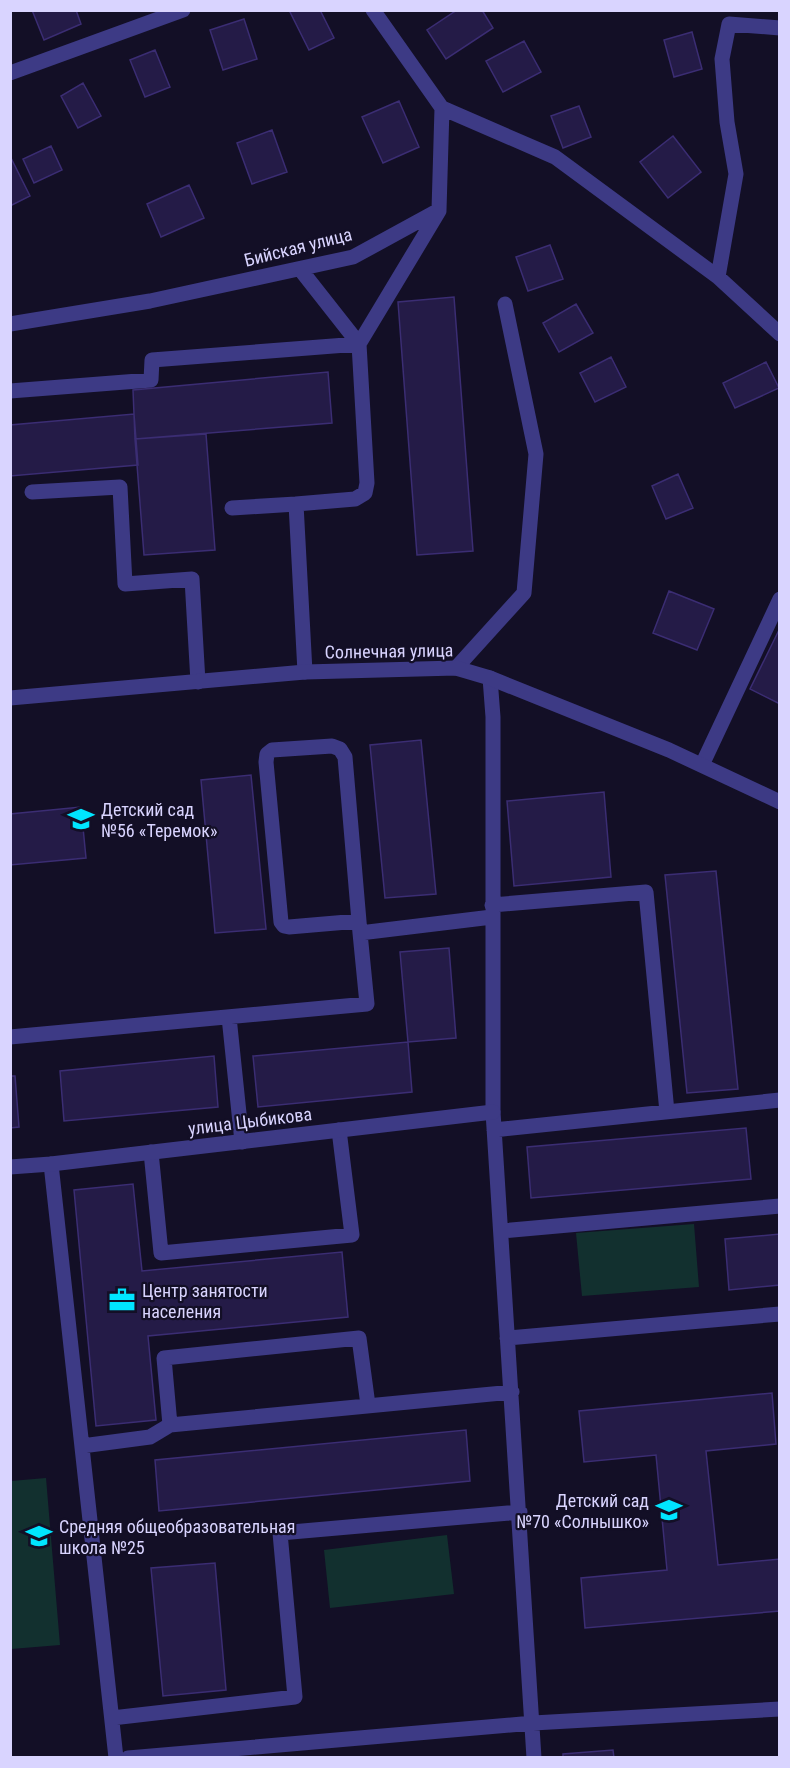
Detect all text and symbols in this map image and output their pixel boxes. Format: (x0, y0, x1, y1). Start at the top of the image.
street label: Бийская улица (242, 223, 354, 271)
street label: Солнечная улица (324, 639, 454, 663)
place label: Детский сад №56 «Теремок» (101, 799, 217, 841)
school or university icon: Детский сад №56 «Теремок» (66, 804, 96, 834)
street label: улица Цыбикова (187, 1103, 313, 1139)
place label: Центр занятости населения (142, 1280, 268, 1322)
office icon: Центр занятости населения (107, 1285, 137, 1315)
place label: Детский сад №70 «Солнышко» (516, 1490, 649, 1532)
school or university icon: Детский сад №70 «Солнышко» (654, 1495, 684, 1525)
place label: Средняя общеобразовательная школа №25 (59, 1516, 295, 1558)
school or university icon: Средняя общеобразовательная школа №25 (24, 1521, 54, 1551)

